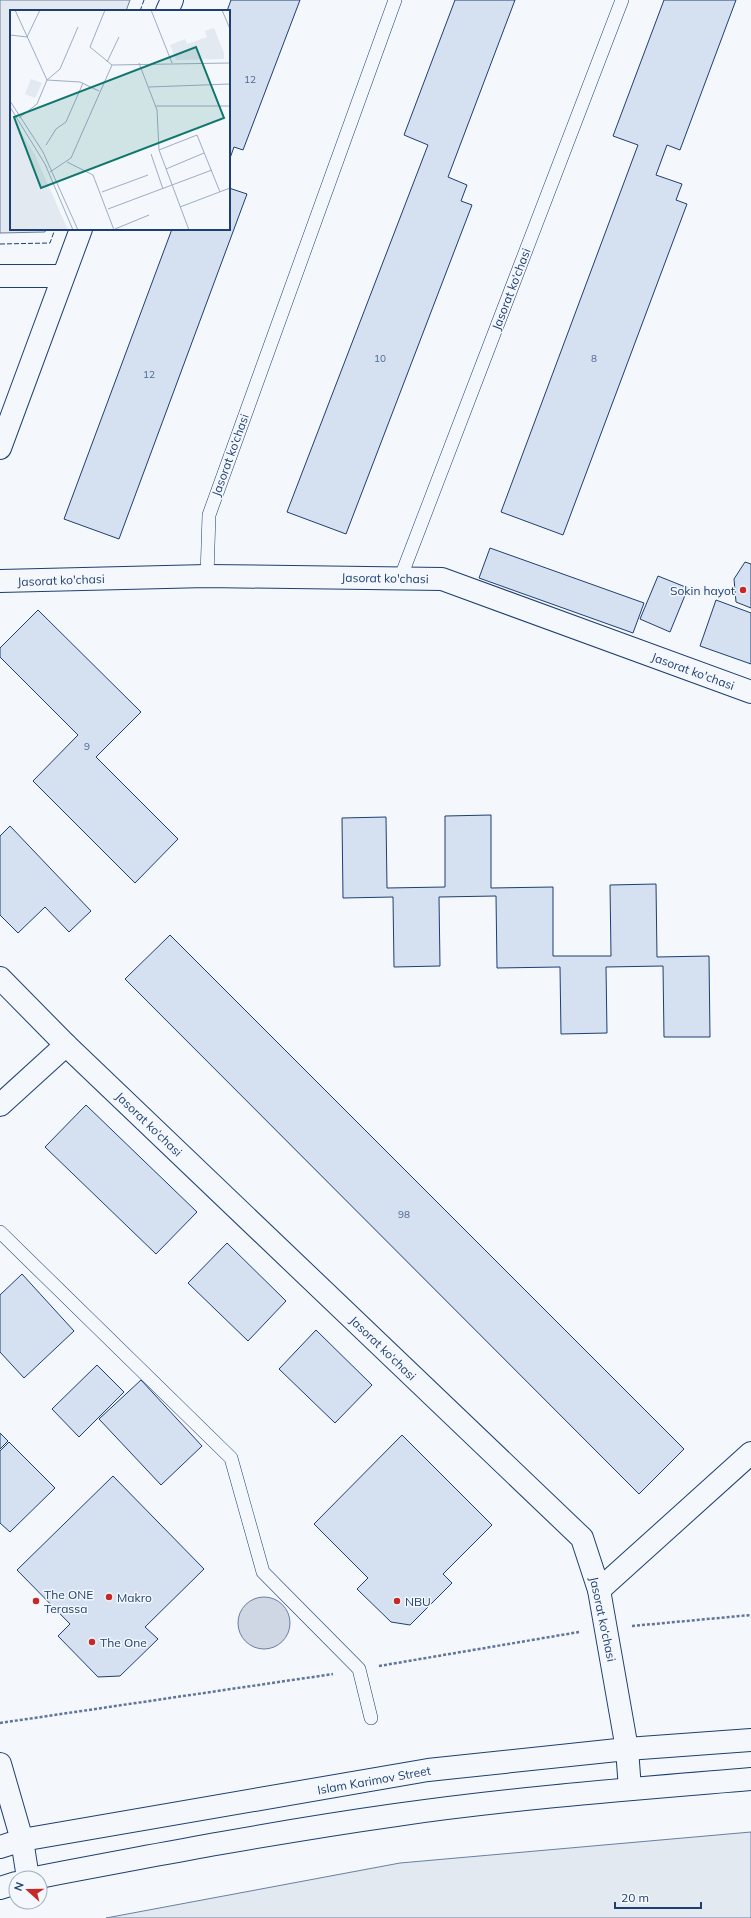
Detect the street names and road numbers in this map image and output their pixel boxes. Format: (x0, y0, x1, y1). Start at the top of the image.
street label: Jasorat ko‘chasi (489, 246, 534, 332)
street label: Jasorat ko‘chasi (208, 412, 252, 498)
street label: Jasorat ko'chasi (341, 570, 429, 586)
street label: Jasorat ko'chasi (17, 571, 105, 589)
street label: Jasorat ko'chasi (649, 649, 737, 693)
street label: Jasorat ko‘chasi (113, 1089, 185, 1160)
street label: Jasorat ko‘chasi (347, 1313, 419, 1384)
street label: Jasorat ko‘chasi (587, 1575, 619, 1663)
street label: Islam Karimov Street (316, 1763, 432, 1797)

